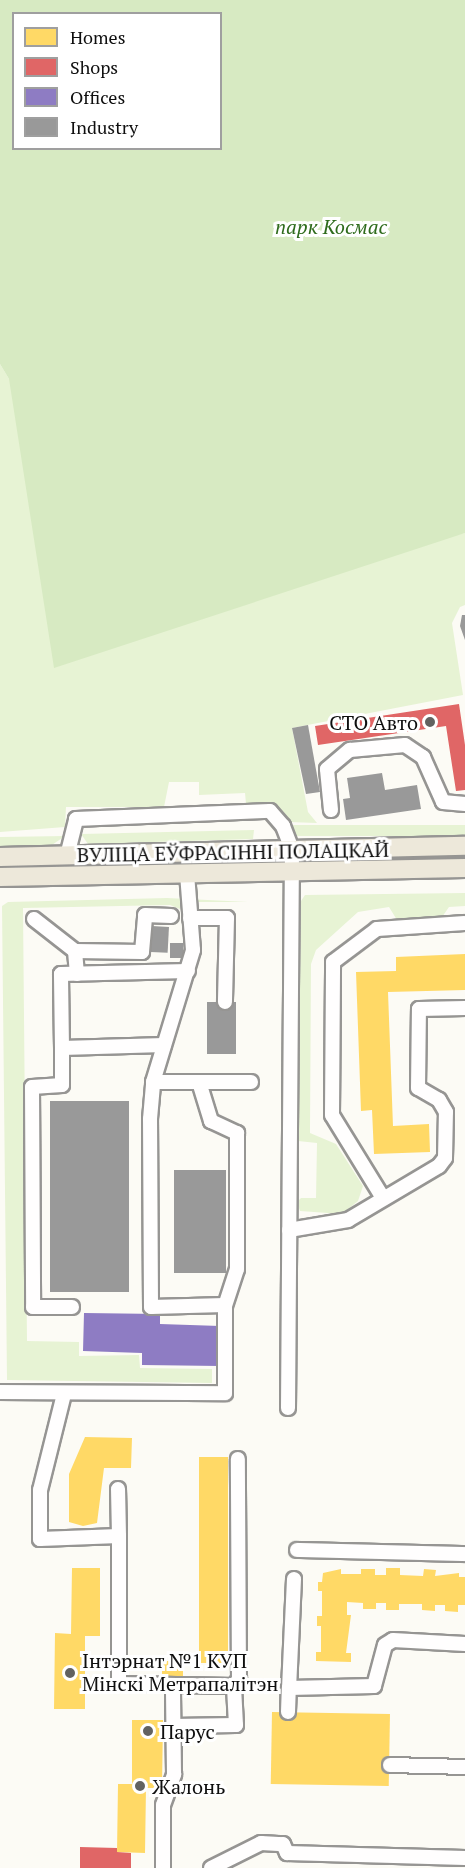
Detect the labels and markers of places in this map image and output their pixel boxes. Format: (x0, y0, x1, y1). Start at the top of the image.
place label: СТО Авто (329, 710, 418, 734)
marker: СТО Авто (423, 715, 437, 729)
place label: Інтэрнат №1 КУП Мінскі Метрапалітэн (82, 1649, 279, 1696)
marker: Інтэрнат №1 КУП Мінскі Метрапалітэн (63, 1666, 77, 1680)
place label: Парус (160, 1719, 215, 1743)
marker: Парус (141, 1724, 155, 1738)
place label: Жалонь (152, 1774, 225, 1798)
marker: Жалонь (133, 1779, 147, 1793)

